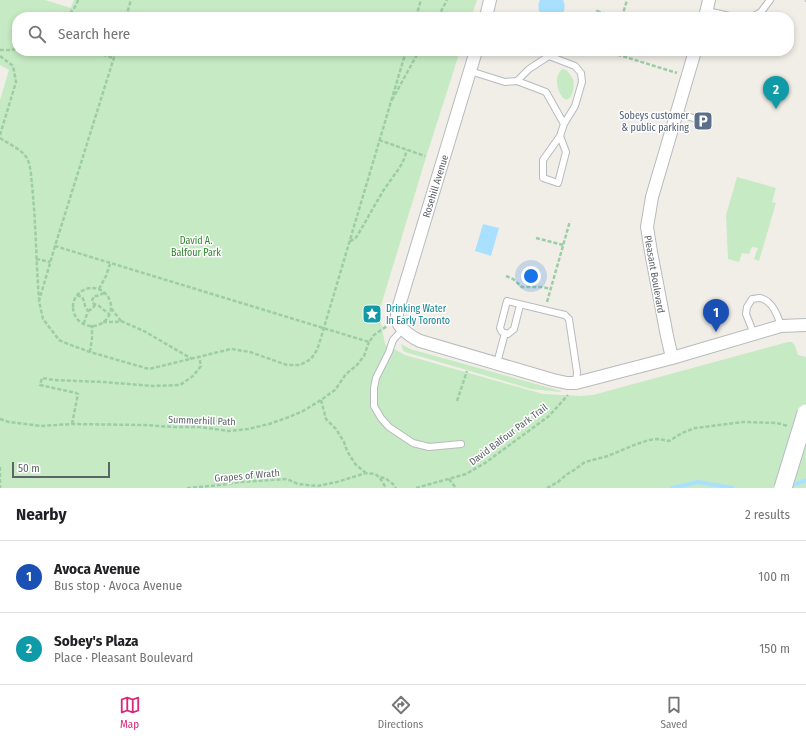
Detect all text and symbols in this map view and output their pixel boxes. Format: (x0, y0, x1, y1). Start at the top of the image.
search box (12, 12, 794, 56)
icon: search (26, 23, 48, 45)
text: Search here (58, 25, 130, 43)
pin: 2 (763, 76, 789, 109)
place label: Sobeys customer & public parking (619, 110, 690, 134)
parking icon: Sobeys customer & public parking (692, 110, 714, 132)
street label: Rosehill Avenue (421, 153, 451, 219)
street label: Pleasant Boulevard (641, 234, 667, 314)
park label: David A. Balfour Park (171, 235, 221, 259)
your location (521, 266, 541, 286)
pin: 1 (703, 299, 729, 332)
place icon: Drinking Water In Early Toronto (361, 303, 383, 325)
place label: Drinking Water In Early Toronto (386, 303, 450, 327)
street label: David Balfour Park Trail (467, 401, 550, 468)
street label: Summerhill Path (168, 414, 236, 428)
scale bar (12, 460, 110, 479)
text: 50 m (18, 462, 40, 475)
street label: Grapes of Wrath (214, 467, 280, 485)
text: Nearby (16, 504, 67, 525)
text: 2 results (745, 507, 790, 522)
text: Avoca Avenue (54, 560, 140, 578)
text: 1 (26, 569, 32, 584)
text: 100 m (758, 569, 790, 584)
text: Bus stop · Avoca Avenue (54, 578, 182, 593)
text: Sobey's Plaza (54, 632, 139, 650)
text: 2 (26, 641, 32, 656)
text: 150 m (759, 641, 790, 656)
text: Place · Pleasant Boulevard (54, 650, 193, 665)
tab: Map (119, 694, 141, 731)
tab: Directions (378, 694, 423, 731)
tab: Saved (661, 694, 687, 731)

